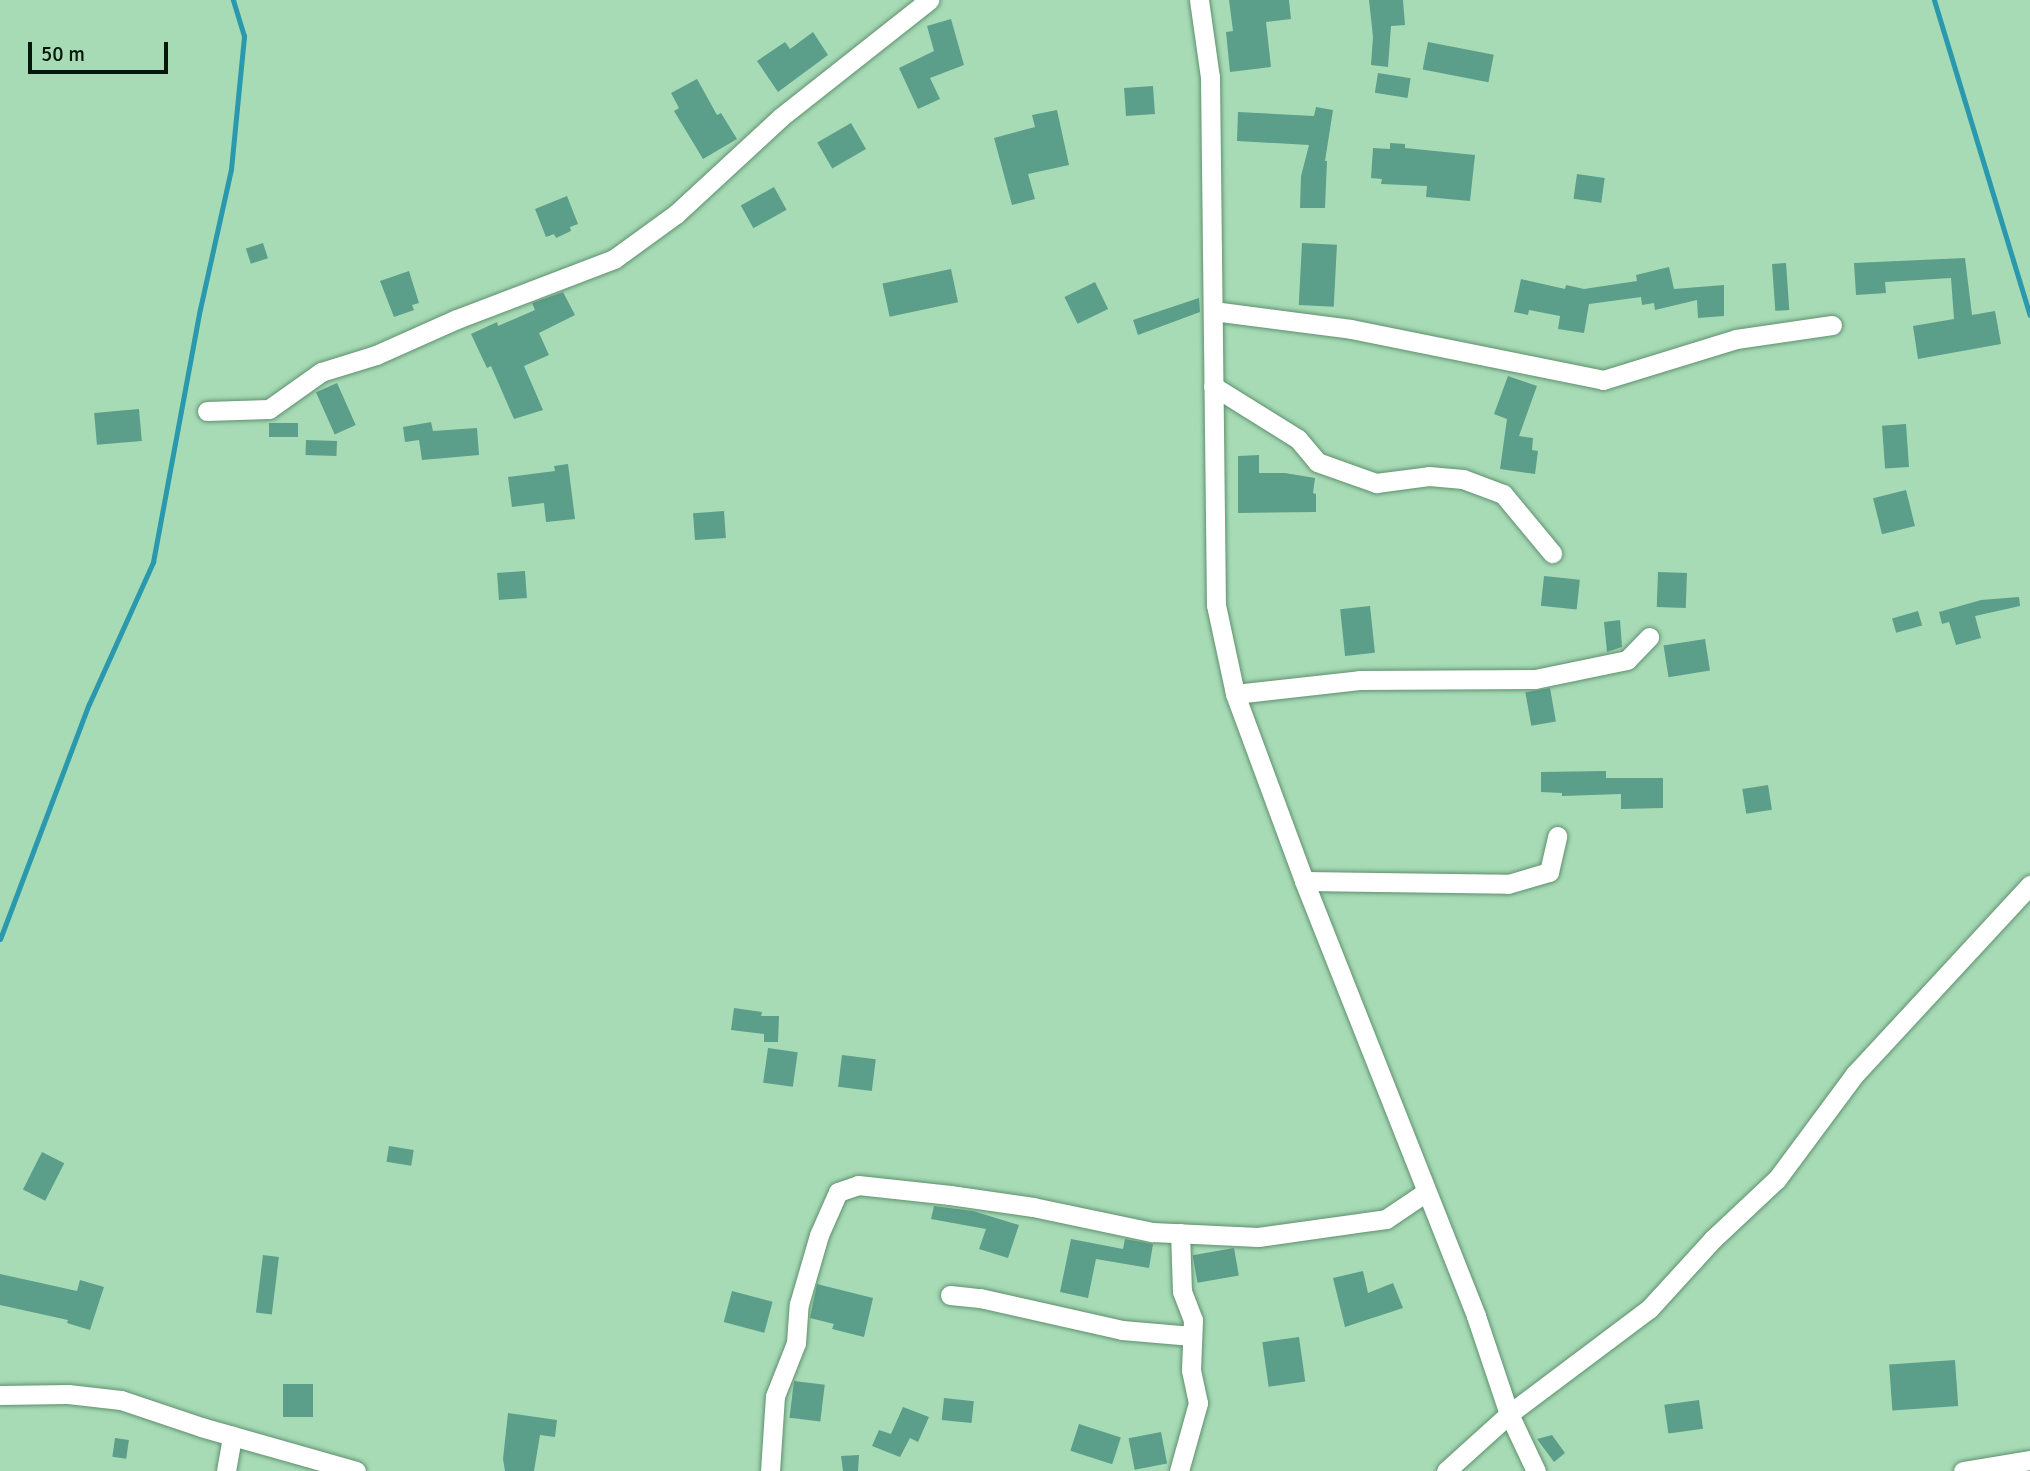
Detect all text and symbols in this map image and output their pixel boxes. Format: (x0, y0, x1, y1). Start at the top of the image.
scale bar (32, 28, 172, 72)
text: 50 m (41, 41, 85, 67)

